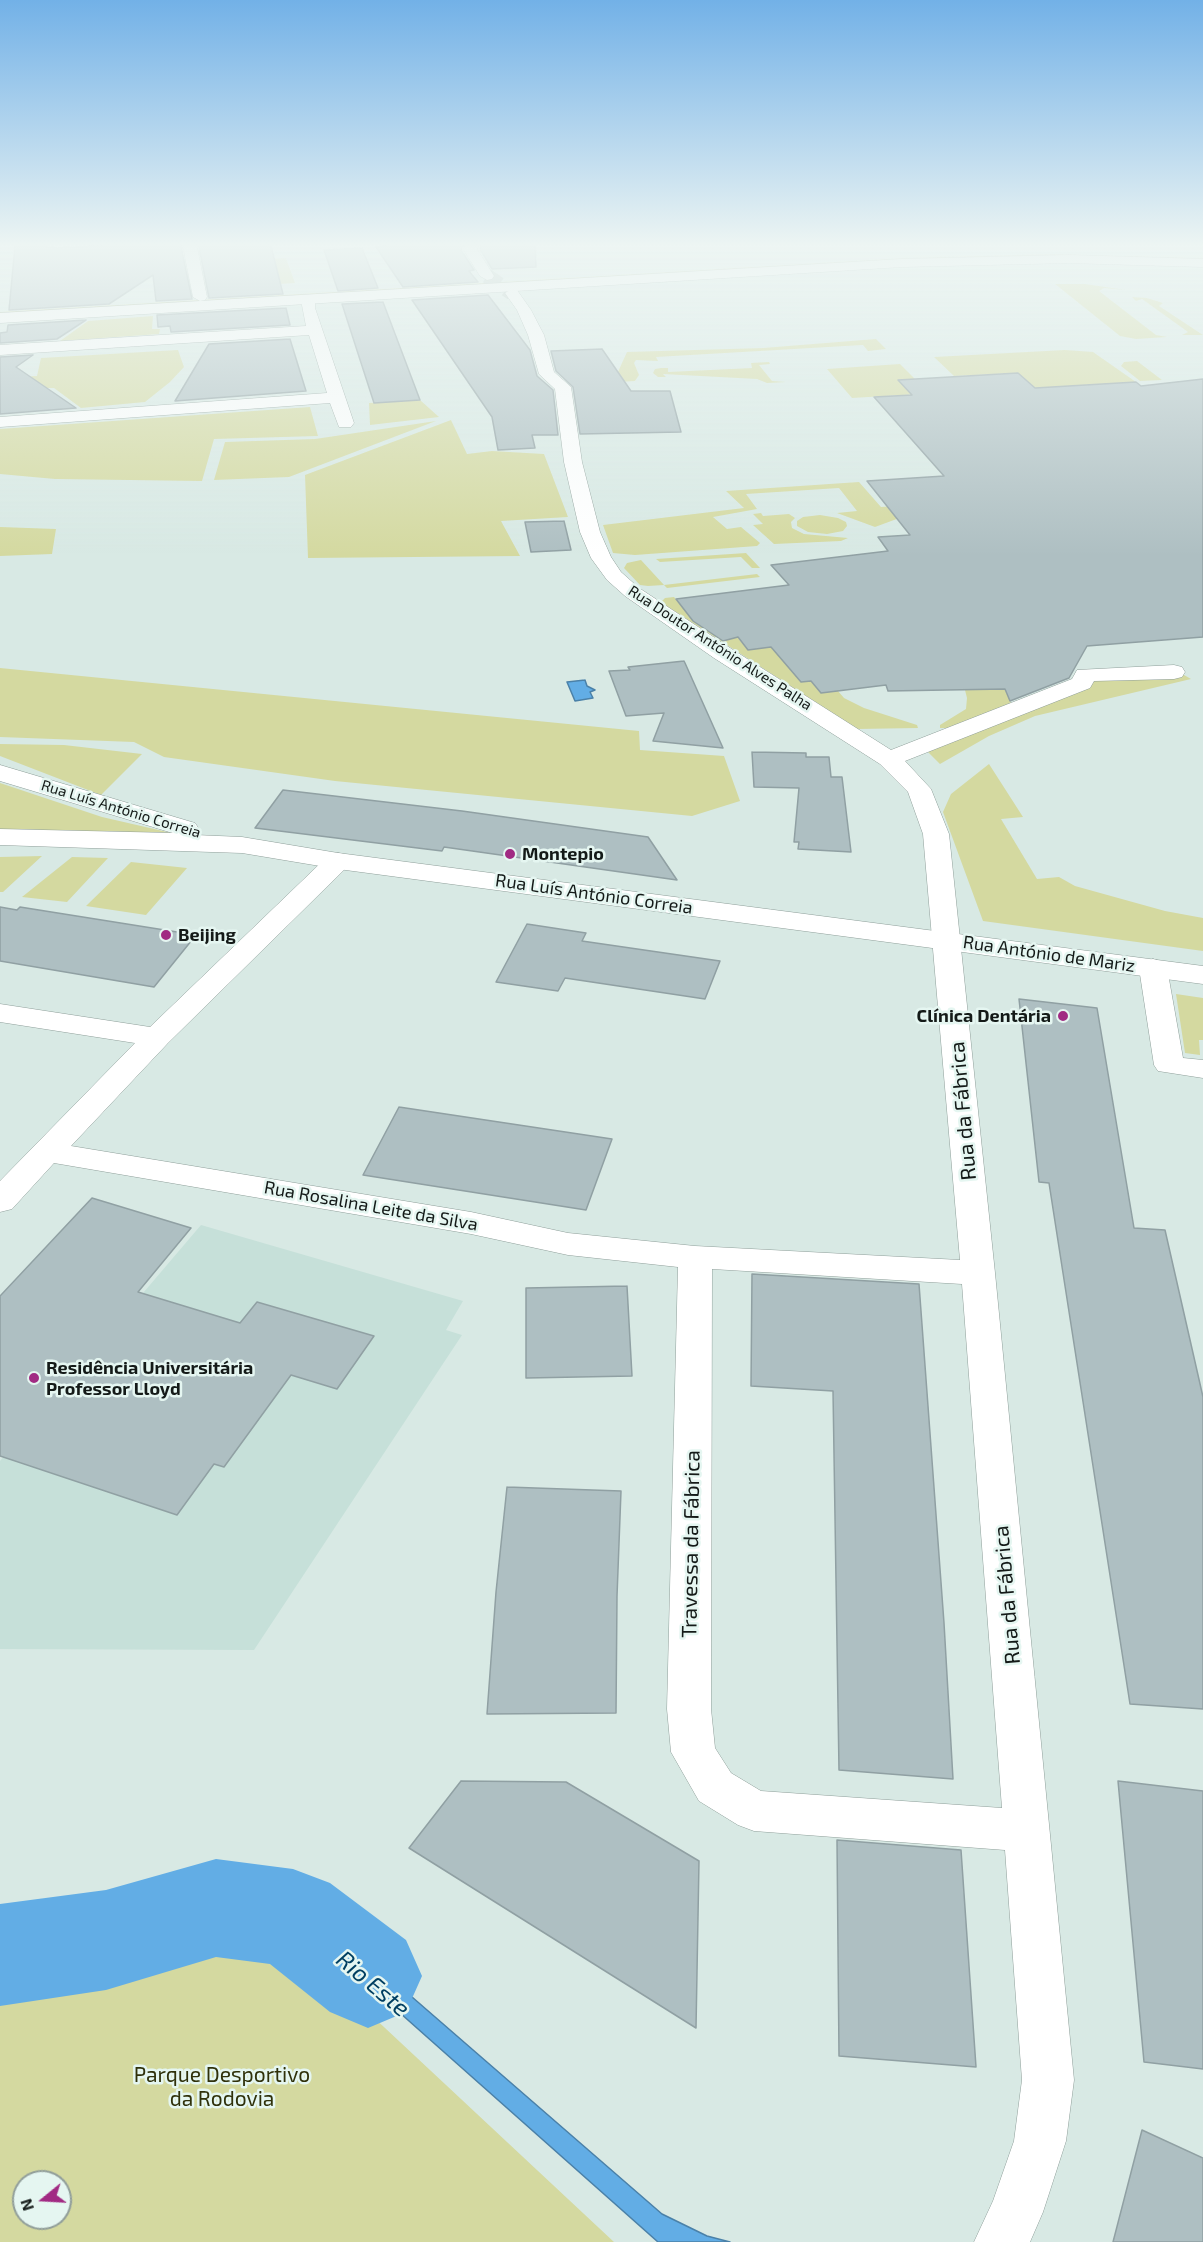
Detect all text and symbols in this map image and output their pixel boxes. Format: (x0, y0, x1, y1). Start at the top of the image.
street label: Rua Doutor António Alves Palha (625, 582, 815, 714)
street label: Rua Luís António Correia (39, 776, 203, 842)
place label: Montepio (522, 843, 604, 865)
marker: Montepio (503, 847, 517, 861)
street label: Rua Luís António Correia (494, 869, 694, 919)
place label: Beijing (178, 924, 236, 946)
marker: Beijing (159, 928, 173, 942)
street label: Rua António de Mariz (961, 931, 1137, 977)
place label: Clínica Dentária (917, 1005, 1051, 1027)
marker: Clínica Dentária (1056, 1009, 1070, 1023)
street label: Rua da Fábrica (944, 1041, 982, 1181)
street label: Rua Rosalina Leite da Silva (262, 1177, 480, 1235)
place label: Residência Universitária Professor Lloyd (46, 1357, 253, 1400)
marker: Residência Universitária Professor Lloyd (27, 1371, 41, 1385)
street label: Travessa da Fábrica (677, 1450, 705, 1638)
street label: Rua da Fábrica (988, 1525, 1026, 1665)
water label: Rio Este (330, 1945, 416, 2023)
park label: Parque Desportivo da Rodovia (134, 2062, 310, 2112)
north arrow (12, 2170, 72, 2230)
text: N (15, 2197, 37, 2214)

